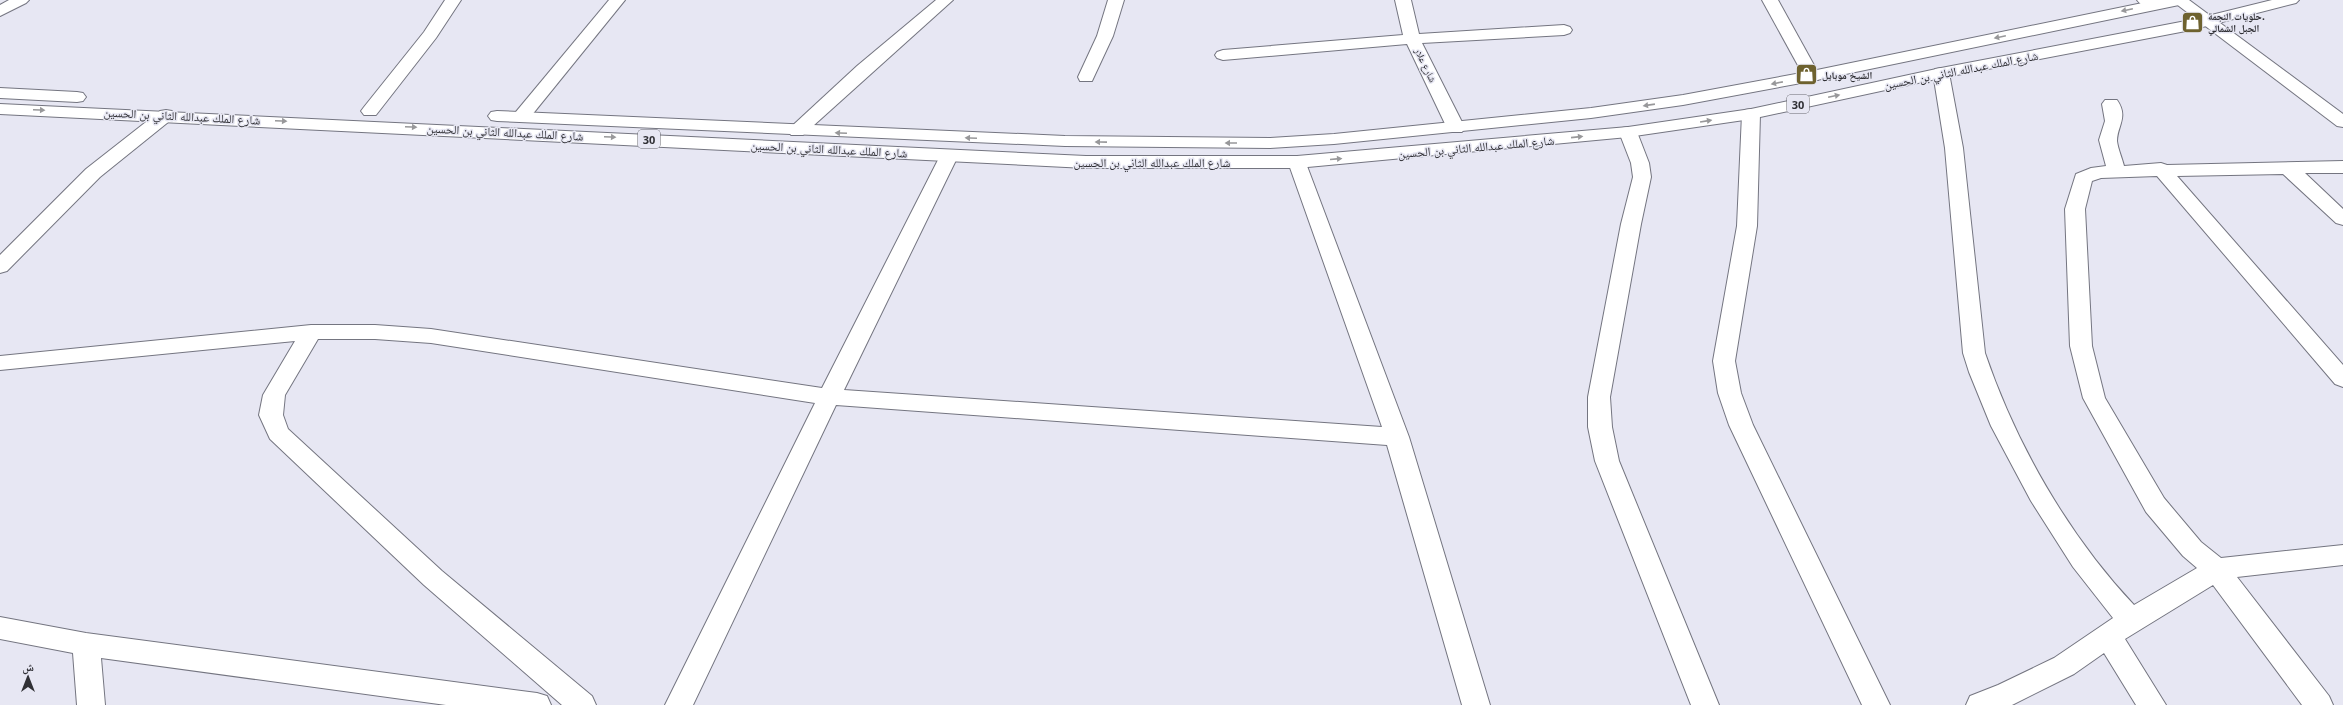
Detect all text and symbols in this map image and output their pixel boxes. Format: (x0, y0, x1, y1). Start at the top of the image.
one-way arrow (2121, 8, 2133, 14)
shop icon: حلويات النجمة. الجبل الشمالي (2179, 9, 2205, 35)
place label: حلويات النجمة. الجبل الشمالي (2208, 9, 2265, 36)
one-way arrow (1994, 34, 2006, 40)
street label: شارع علار (1411, 45, 1441, 85)
street label: شارع الملك عبدالله الثاني بن الحسين (1882, 47, 2040, 95)
shop icon: الشيخ موبايل (1794, 62, 1820, 88)
place label: الشيخ موبايل (1822, 68, 1872, 83)
one-way arrow (1771, 80, 1783, 86)
one-way arrow (1828, 93, 1840, 99)
road number: 30 (1787, 95, 1809, 113)
one-way arrow (1643, 102, 1655, 108)
street label: شارع الملك عبدالله الثاني بن الحسين (103, 103, 261, 131)
one-way arrow (33, 107, 45, 114)
one-way arrow (275, 117, 287, 124)
one-way arrow (1700, 118, 1712, 124)
street label: شارع الملك عبدالله الثاني بن الحسين (426, 119, 584, 147)
one-way arrow (405, 124, 417, 131)
one-way arrow (835, 129, 847, 136)
road number: 30 (638, 130, 660, 148)
street label: شارع الملك عبدالله الثاني بن الحسين (1397, 132, 1555, 164)
one-way arrow (604, 134, 617, 140)
one-way arrow (1571, 134, 1583, 141)
one-way arrow (964, 135, 977, 141)
street label: شارع الملك عبدالله الثاني بن الحسين (750, 136, 908, 164)
one-way arrow (1095, 138, 1107, 145)
one-way arrow (1224, 140, 1237, 146)
street label: شارع الملك عبدالله الثاني بن الحسين (1074, 154, 1231, 173)
one-way arrow (1330, 156, 1342, 162)
north arrow (8, 657, 48, 697)
text: ش (22, 659, 34, 675)

